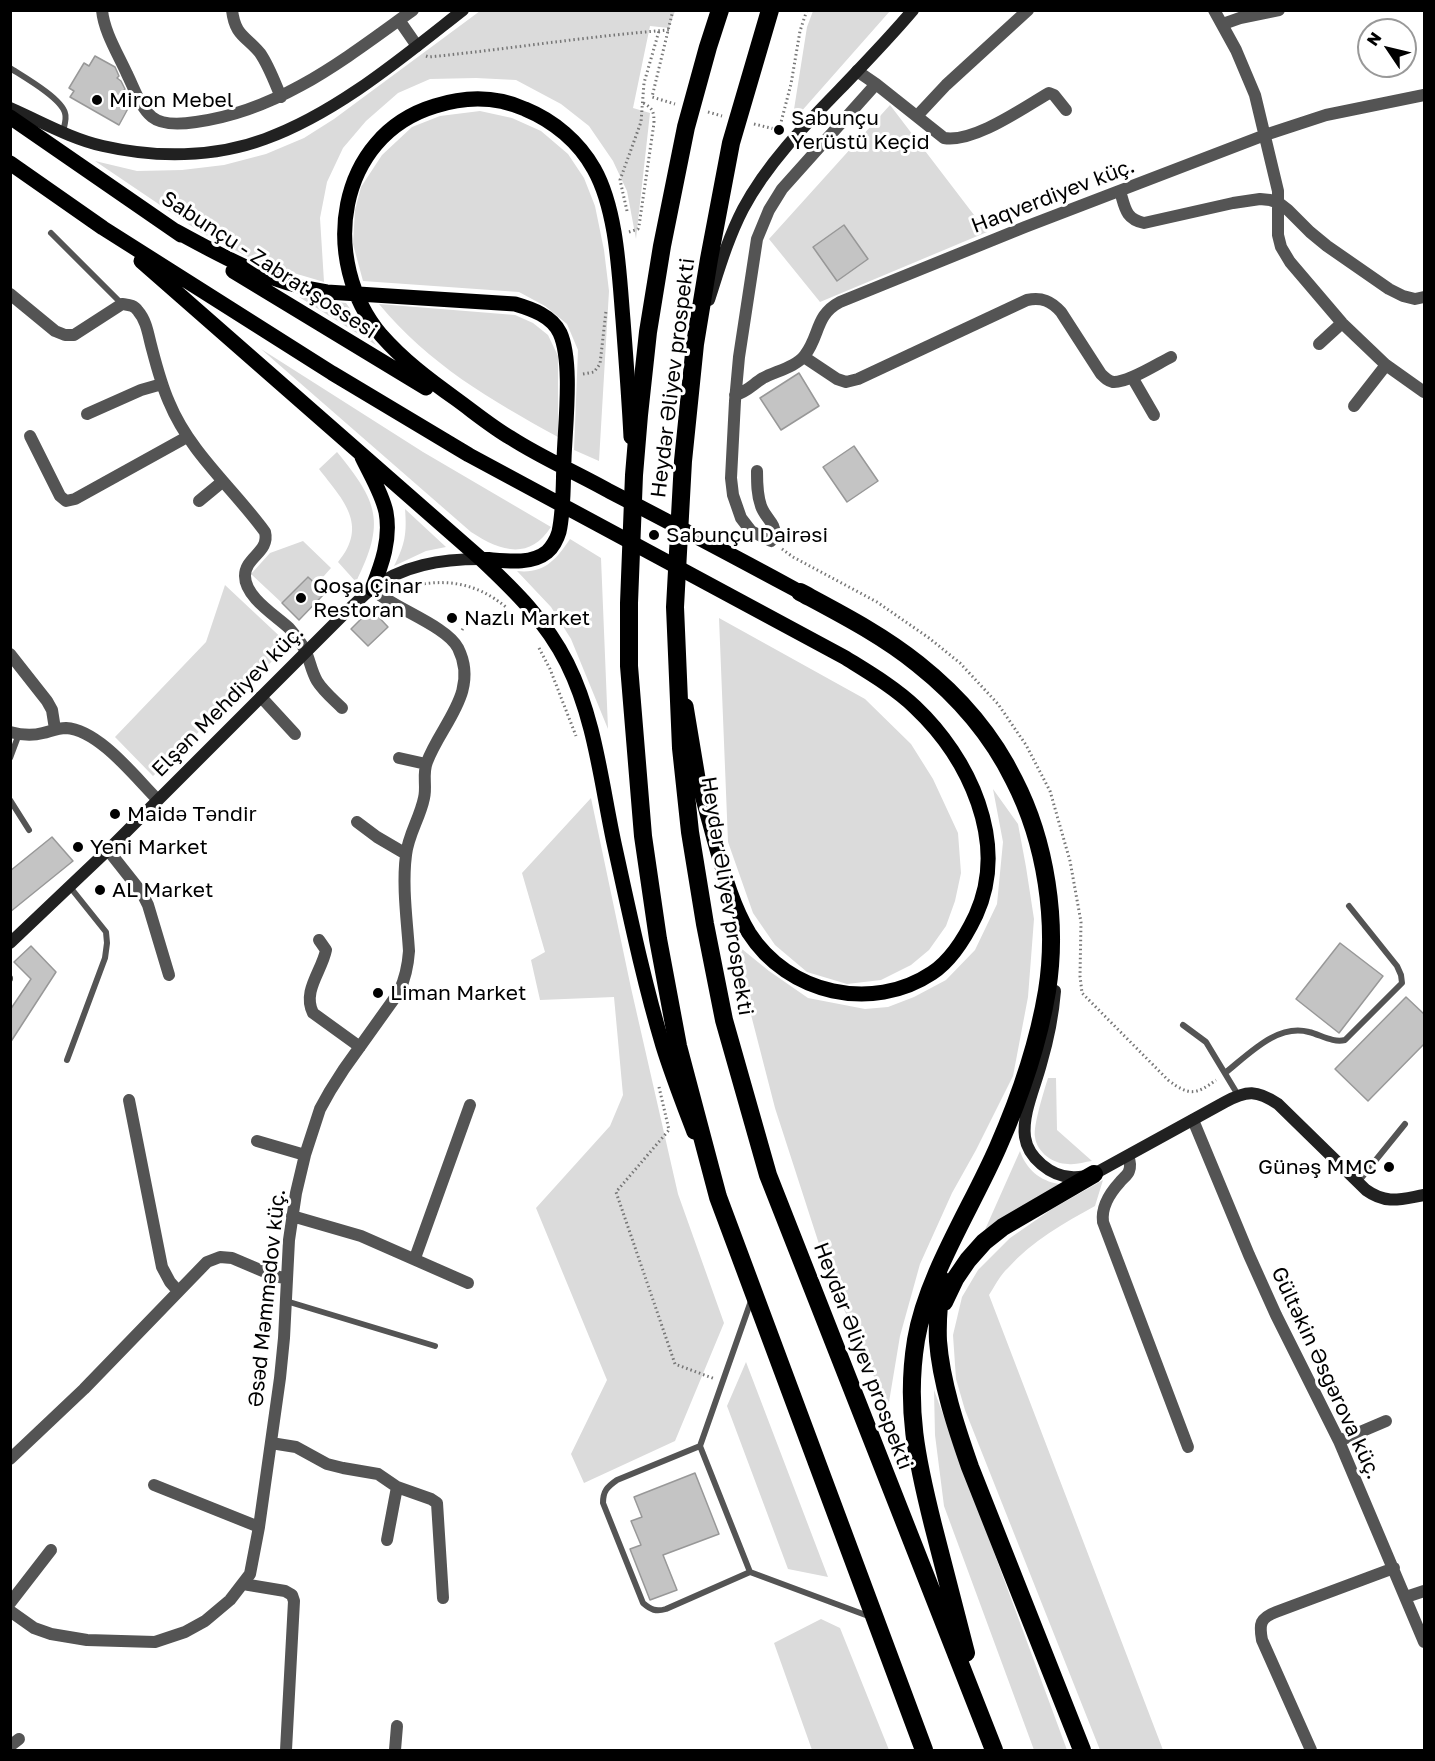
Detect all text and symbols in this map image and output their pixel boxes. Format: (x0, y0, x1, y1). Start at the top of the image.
north arrow (1357, 18, 1417, 78)
text: N (1362, 28, 1386, 50)
place label: Miron Mebel (109, 87, 233, 113)
marker: Miron Mebel (90, 93, 104, 107)
place label: Sabunçu Yerüstü Keçid (791, 105, 930, 155)
marker: Sabunçu Yerüstü Keçid (772, 123, 786, 137)
street label: Haqverdiyev küç. (968, 153, 1138, 239)
street label: Sabunçu - Zabrat şossesi (156, 186, 382, 344)
street label: Heydər Əliyev prospekti (646, 257, 700, 499)
place label: Sabunçu Dairəsi (666, 522, 828, 548)
marker: Sabunçu Dairəsi (647, 528, 661, 542)
place label: Qoşa Çinar Restoran (313, 573, 422, 623)
marker: Qoşa Çinar Restoran (294, 591, 308, 605)
place label: Nazlı Market (464, 605, 590, 631)
marker: Nazlı Market (445, 611, 459, 625)
street label: Elşən Mehdiyev küç. (147, 620, 309, 782)
street label: Heydər Əliyev prospekti (696, 775, 758, 1017)
place label: Maidə Təndir (127, 801, 257, 827)
marker: Maidə Təndir (108, 807, 122, 821)
place label: Yeni Market (90, 834, 208, 860)
marker: Yeni Market (71, 840, 85, 854)
place label: AL Market (112, 877, 213, 903)
marker: AL Market (93, 883, 107, 897)
place label: Liman Market (390, 980, 526, 1006)
marker: Liman Market (371, 986, 385, 1000)
place label: Günəş MMC (1258, 1154, 1377, 1180)
marker: Günəş MMC (1382, 1160, 1396, 1174)
street label: Əsəd Məmmədov küç. (243, 1188, 291, 1408)
street label: Heydər Əliyev prospekti (808, 1239, 918, 1473)
street label: Gültəkin Əsgərova küç. (1266, 1263, 1386, 1483)

